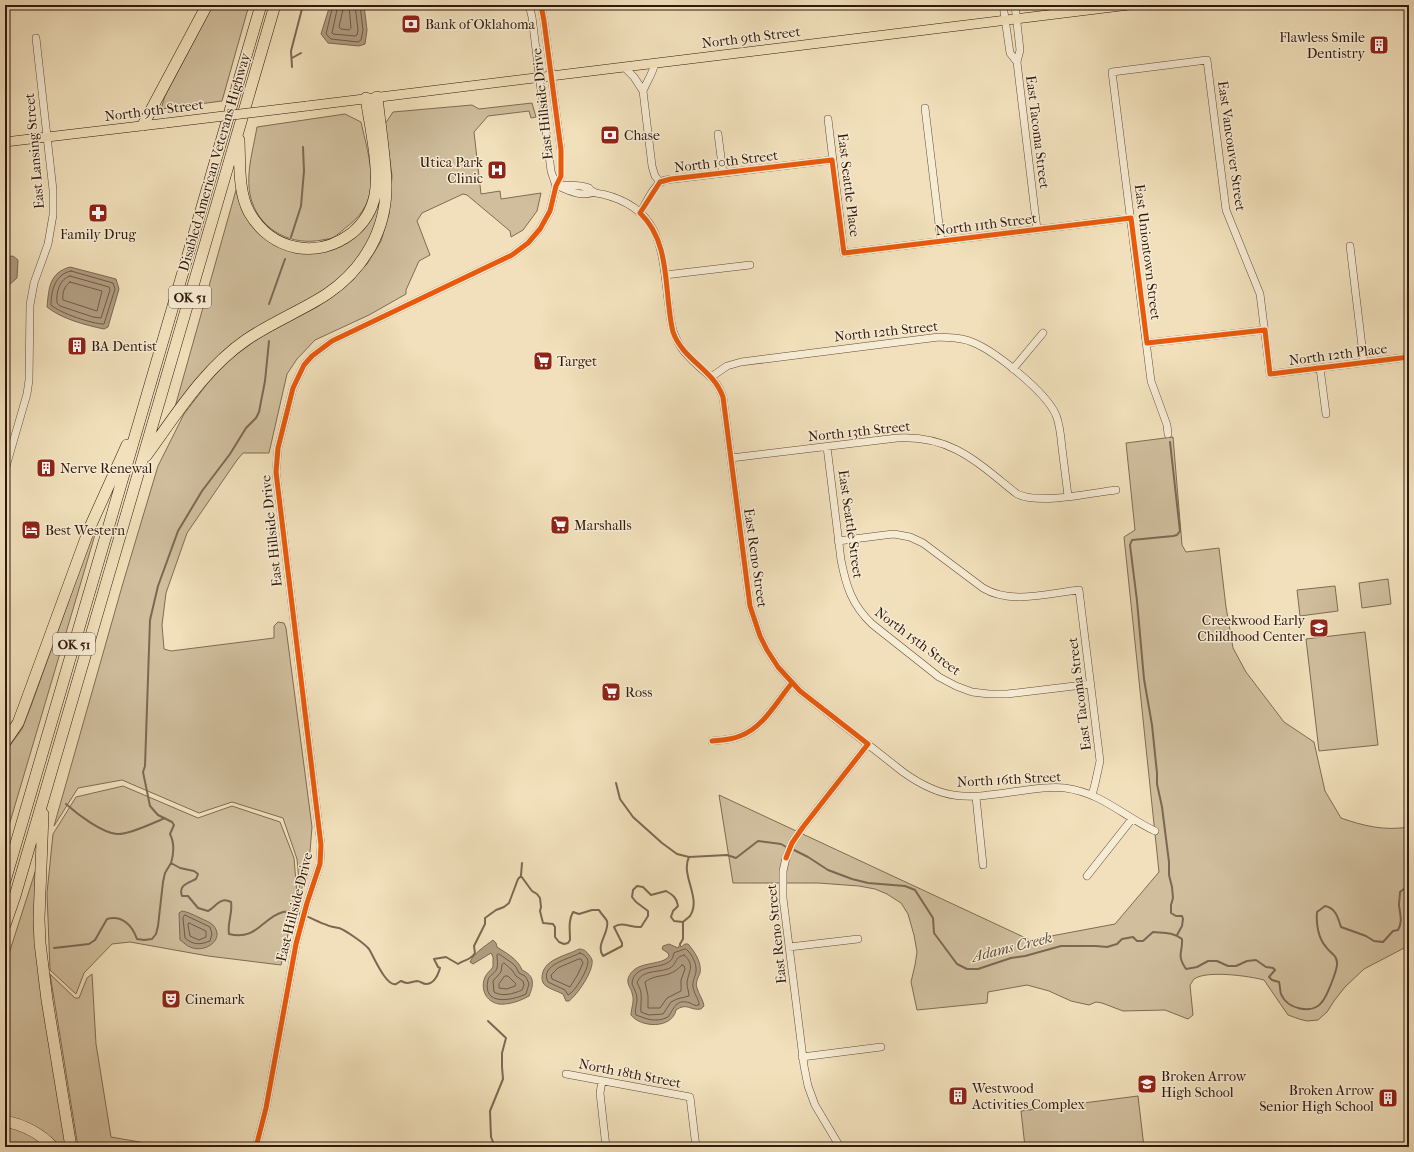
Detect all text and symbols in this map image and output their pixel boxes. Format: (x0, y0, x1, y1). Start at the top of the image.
bank icon: Bank of Oklahoma (400, 13, 422, 35)
place label: Bank of Oklahoma (425, 16, 536, 33)
street label: North 9th Street (701, 23, 801, 52)
place label: Flawless Smile Dentistry (1279, 29, 1366, 62)
building icon: Flawless Smile Dentistry (1368, 34, 1390, 56)
street label: East Hillside Drive (528, 47, 557, 161)
street label: Disabled American Veterans Highway (175, 50, 254, 273)
street label: East Tacoma Street (1022, 74, 1053, 190)
street label: East Vancouver Street (1214, 80, 1249, 212)
street label: East Lansing Street (21, 92, 48, 210)
street label: North 9th Street (104, 96, 204, 125)
bank icon: Chase (599, 124, 621, 146)
place label: Chase (624, 127, 660, 144)
street label: East Seattle Place (834, 132, 863, 238)
street label: North 10th Street (673, 147, 779, 176)
place label: Utica Park Clinic (420, 154, 484, 187)
hospital icon: Utica Park Clinic (486, 159, 508, 181)
street label: East Uniontown Street (1131, 183, 1164, 321)
pharmacy icon: Family Drug (87, 202, 109, 224)
street label: North 11th Street (934, 210, 1038, 239)
place label: Family Drug (60, 226, 136, 243)
road number: OK 51 (169, 286, 211, 308)
street label: North 12th Street (833, 318, 939, 345)
building icon: BA Dentist (66, 335, 88, 357)
place label: BA Dentist (91, 338, 157, 355)
street label: North 12th Place (1288, 340, 1388, 369)
supermarket icon: Target (532, 350, 554, 372)
place label: Target (557, 353, 597, 370)
street label: North 13th Street (807, 418, 911, 445)
building icon: Nerve Renewal (35, 457, 57, 479)
place label: Nerve Renewal (60, 460, 152, 477)
street label: East Seattle Street (834, 469, 867, 579)
street label: East Hillside Drive (257, 474, 286, 588)
street label: East Reno Street (740, 507, 771, 609)
supermarket icon: Marshalls (549, 514, 571, 536)
place label: Marshalls (574, 517, 632, 534)
hotel icon: Best Western (20, 519, 42, 541)
place label: Best Western (45, 522, 125, 539)
street label: North 15th Street (871, 604, 964, 679)
place label: Creekwood Early Childhood Center (1197, 612, 1306, 645)
school or university icon: Creekwood Early Childhood Center (1308, 617, 1330, 639)
road number: OK 51 (53, 633, 95, 655)
street label: East Tacoma Street (1064, 636, 1095, 752)
supermarket icon: Ross (600, 681, 622, 703)
place label: Ross (625, 684, 652, 701)
street label: North 16th Street (956, 768, 1062, 791)
street label: East Hillside Drive (273, 851, 316, 964)
street label: East Reno Street (763, 883, 790, 985)
water label: Adams Creek (968, 928, 1054, 966)
theatre icon: Cinemark (160, 988, 182, 1010)
place label: Cinemark (185, 991, 245, 1008)
street label: North 18th Street (577, 1055, 683, 1092)
place label: Broken Arrow High School (1161, 1068, 1247, 1101)
school or university icon: Broken Arrow High School (1136, 1073, 1158, 1095)
place label: Westwood Activities Complex (971, 1080, 1085, 1113)
place label: Broken Arrow Senior High School (1259, 1082, 1375, 1115)
building icon: Westwood Activities Complex (947, 1085, 969, 1107)
building icon: Broken Arrow Senior High School (1377, 1087, 1399, 1109)

